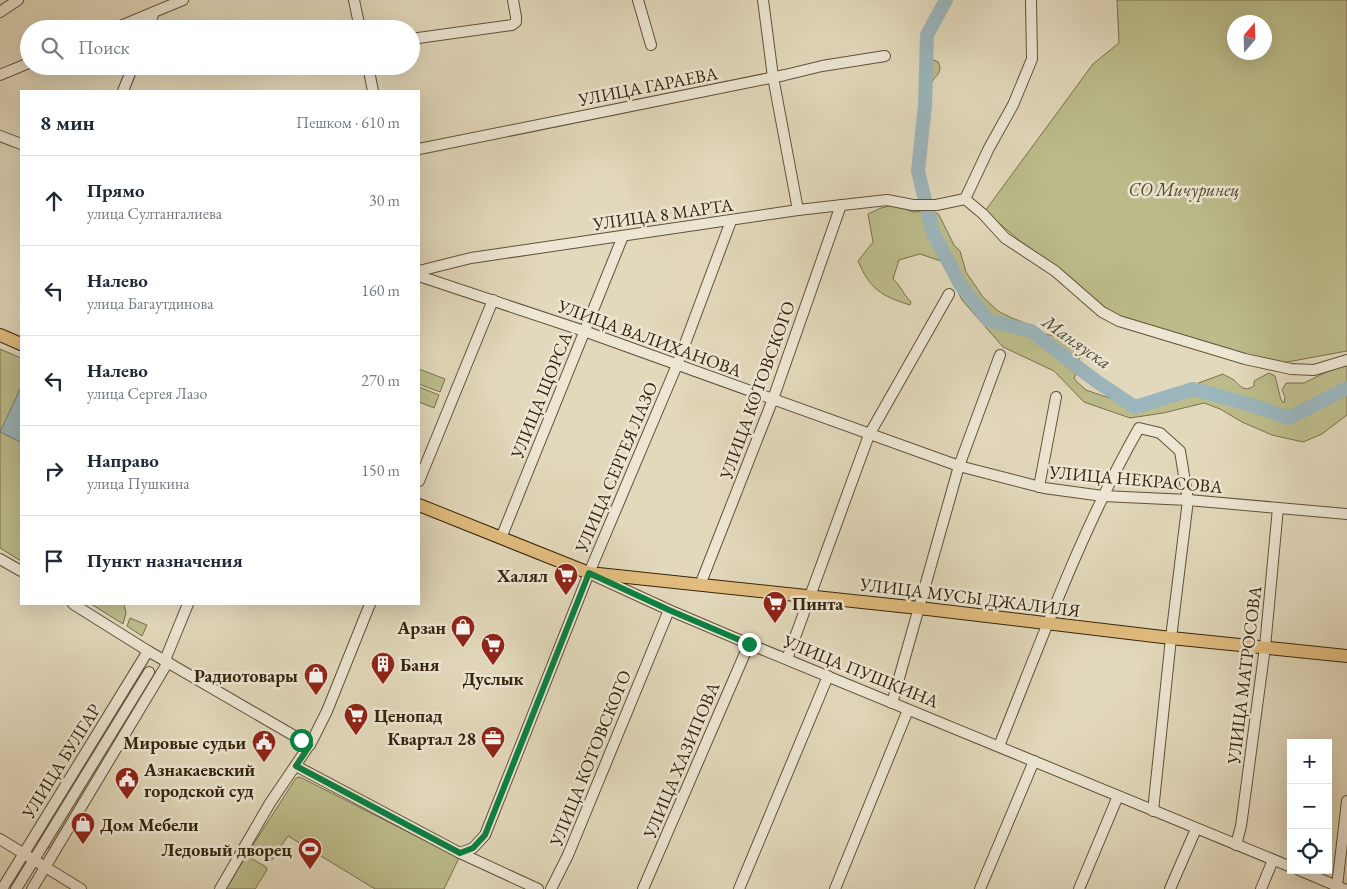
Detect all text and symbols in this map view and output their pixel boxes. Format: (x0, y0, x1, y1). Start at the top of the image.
north arrow (1227, 15, 1272, 60)
search box (20, 20, 420, 75)
icon: search (38, 34, 66, 62)
text: Поиск (78, 35, 130, 60)
street label: УЛИЦА ГАРАЕВА (575, 61, 720, 111)
text: 8 мин (40, 109, 95, 136)
text: Пешком · 610 m (296, 112, 400, 133)
text: Прямо (87, 178, 145, 203)
park label: СО Мичуринец (1129, 178, 1239, 202)
icon: ahead (40, 187, 68, 215)
text: 30 m (369, 190, 400, 211)
street label: УЛИЦА 8 МАРТА (590, 193, 735, 235)
text: улица Султангалиева (87, 203, 222, 224)
text: Налево (87, 268, 148, 293)
icon: left (40, 277, 68, 305)
text: 160 m (361, 280, 400, 301)
text: улица Багаутдинова (87, 293, 214, 314)
street label: УЛИЦА ВАЛИХАНОВА (554, 294, 746, 382)
street label: УЛИЦА КОТОВСКОГО (714, 298, 800, 483)
water label: Маняуска (1037, 309, 1116, 375)
street label: УЛИЦА ЩОРСА (505, 328, 577, 463)
text: Налево (87, 358, 148, 383)
icon: left (40, 367, 68, 395)
text: 270 m (361, 370, 400, 391)
street label: УЛИЦА СЕРГЕЯ ЛАЗО (569, 378, 662, 557)
text: улица Сергея Лазо (87, 383, 207, 404)
text: Направо (87, 448, 159, 473)
icon: right (40, 457, 68, 485)
text: 150 m (361, 460, 400, 481)
street label: УЛИЦА НЕКРАСОВА (1047, 460, 1224, 498)
text: улица Пушкина (87, 473, 190, 494)
icon: arrive (40, 547, 68, 575)
text: Пункт назначения (87, 548, 243, 573)
supermarket icon: Халял (553, 562, 579, 596)
place label: Халял (496, 564, 548, 587)
street label: УЛИЦА МУСЫ ДЖАЛИЛЯ (858, 572, 1081, 622)
street label: УЛИЦА МАТРОСОВА (1222, 584, 1266, 767)
supermarket icon: Пинта (762, 590, 788, 624)
place label: Пинта (792, 592, 843, 615)
shop icon: Арзан (450, 614, 476, 648)
place label: Арзан (396, 616, 447, 639)
street label: УЛИЦА ПУШКИНА (779, 629, 943, 713)
supermarket icon: Дуслык (480, 632, 506, 666)
route end (738, 633, 761, 656)
building icon: Баня (370, 651, 396, 685)
place label: Баня (400, 653, 440, 676)
shop icon: Радиотовары (303, 662, 329, 696)
place label: Радиотовары (194, 664, 298, 687)
street label: УЛИЦА КОТОВСКОГО (544, 666, 636, 851)
place label: Дуслык (462, 667, 524, 690)
street label: УЛИЦА ХАЗИПОВА (637, 678, 725, 843)
street label: УЛИЦА БУЛГАР (16, 699, 106, 824)
supermarket icon: Ценопад (343, 702, 369, 736)
place label: Ценопад (374, 704, 443, 727)
office icon: Квартал 28 (480, 725, 506, 759)
place label: Квартал 28 (388, 727, 476, 750)
public building icon: Мировые судьи (251, 729, 277, 763)
route start (290, 729, 313, 752)
place label: Мировые судьи (123, 731, 246, 754)
map controls (1287, 739, 1332, 874)
button: + (1287, 739, 1332, 784)
place label: Азнакаевский городской суд (143, 758, 255, 802)
public building icon: Азнакаевский городской суд (114, 766, 140, 800)
button: − (1287, 784, 1332, 829)
shop icon: Дом Мебели (70, 811, 96, 845)
place label: Дом Мебели (100, 813, 199, 836)
button: locate (1287, 829, 1332, 874)
sports icon: Ледовый дворец (297, 836, 323, 870)
place label: Ледовый дворец (161, 838, 292, 861)

